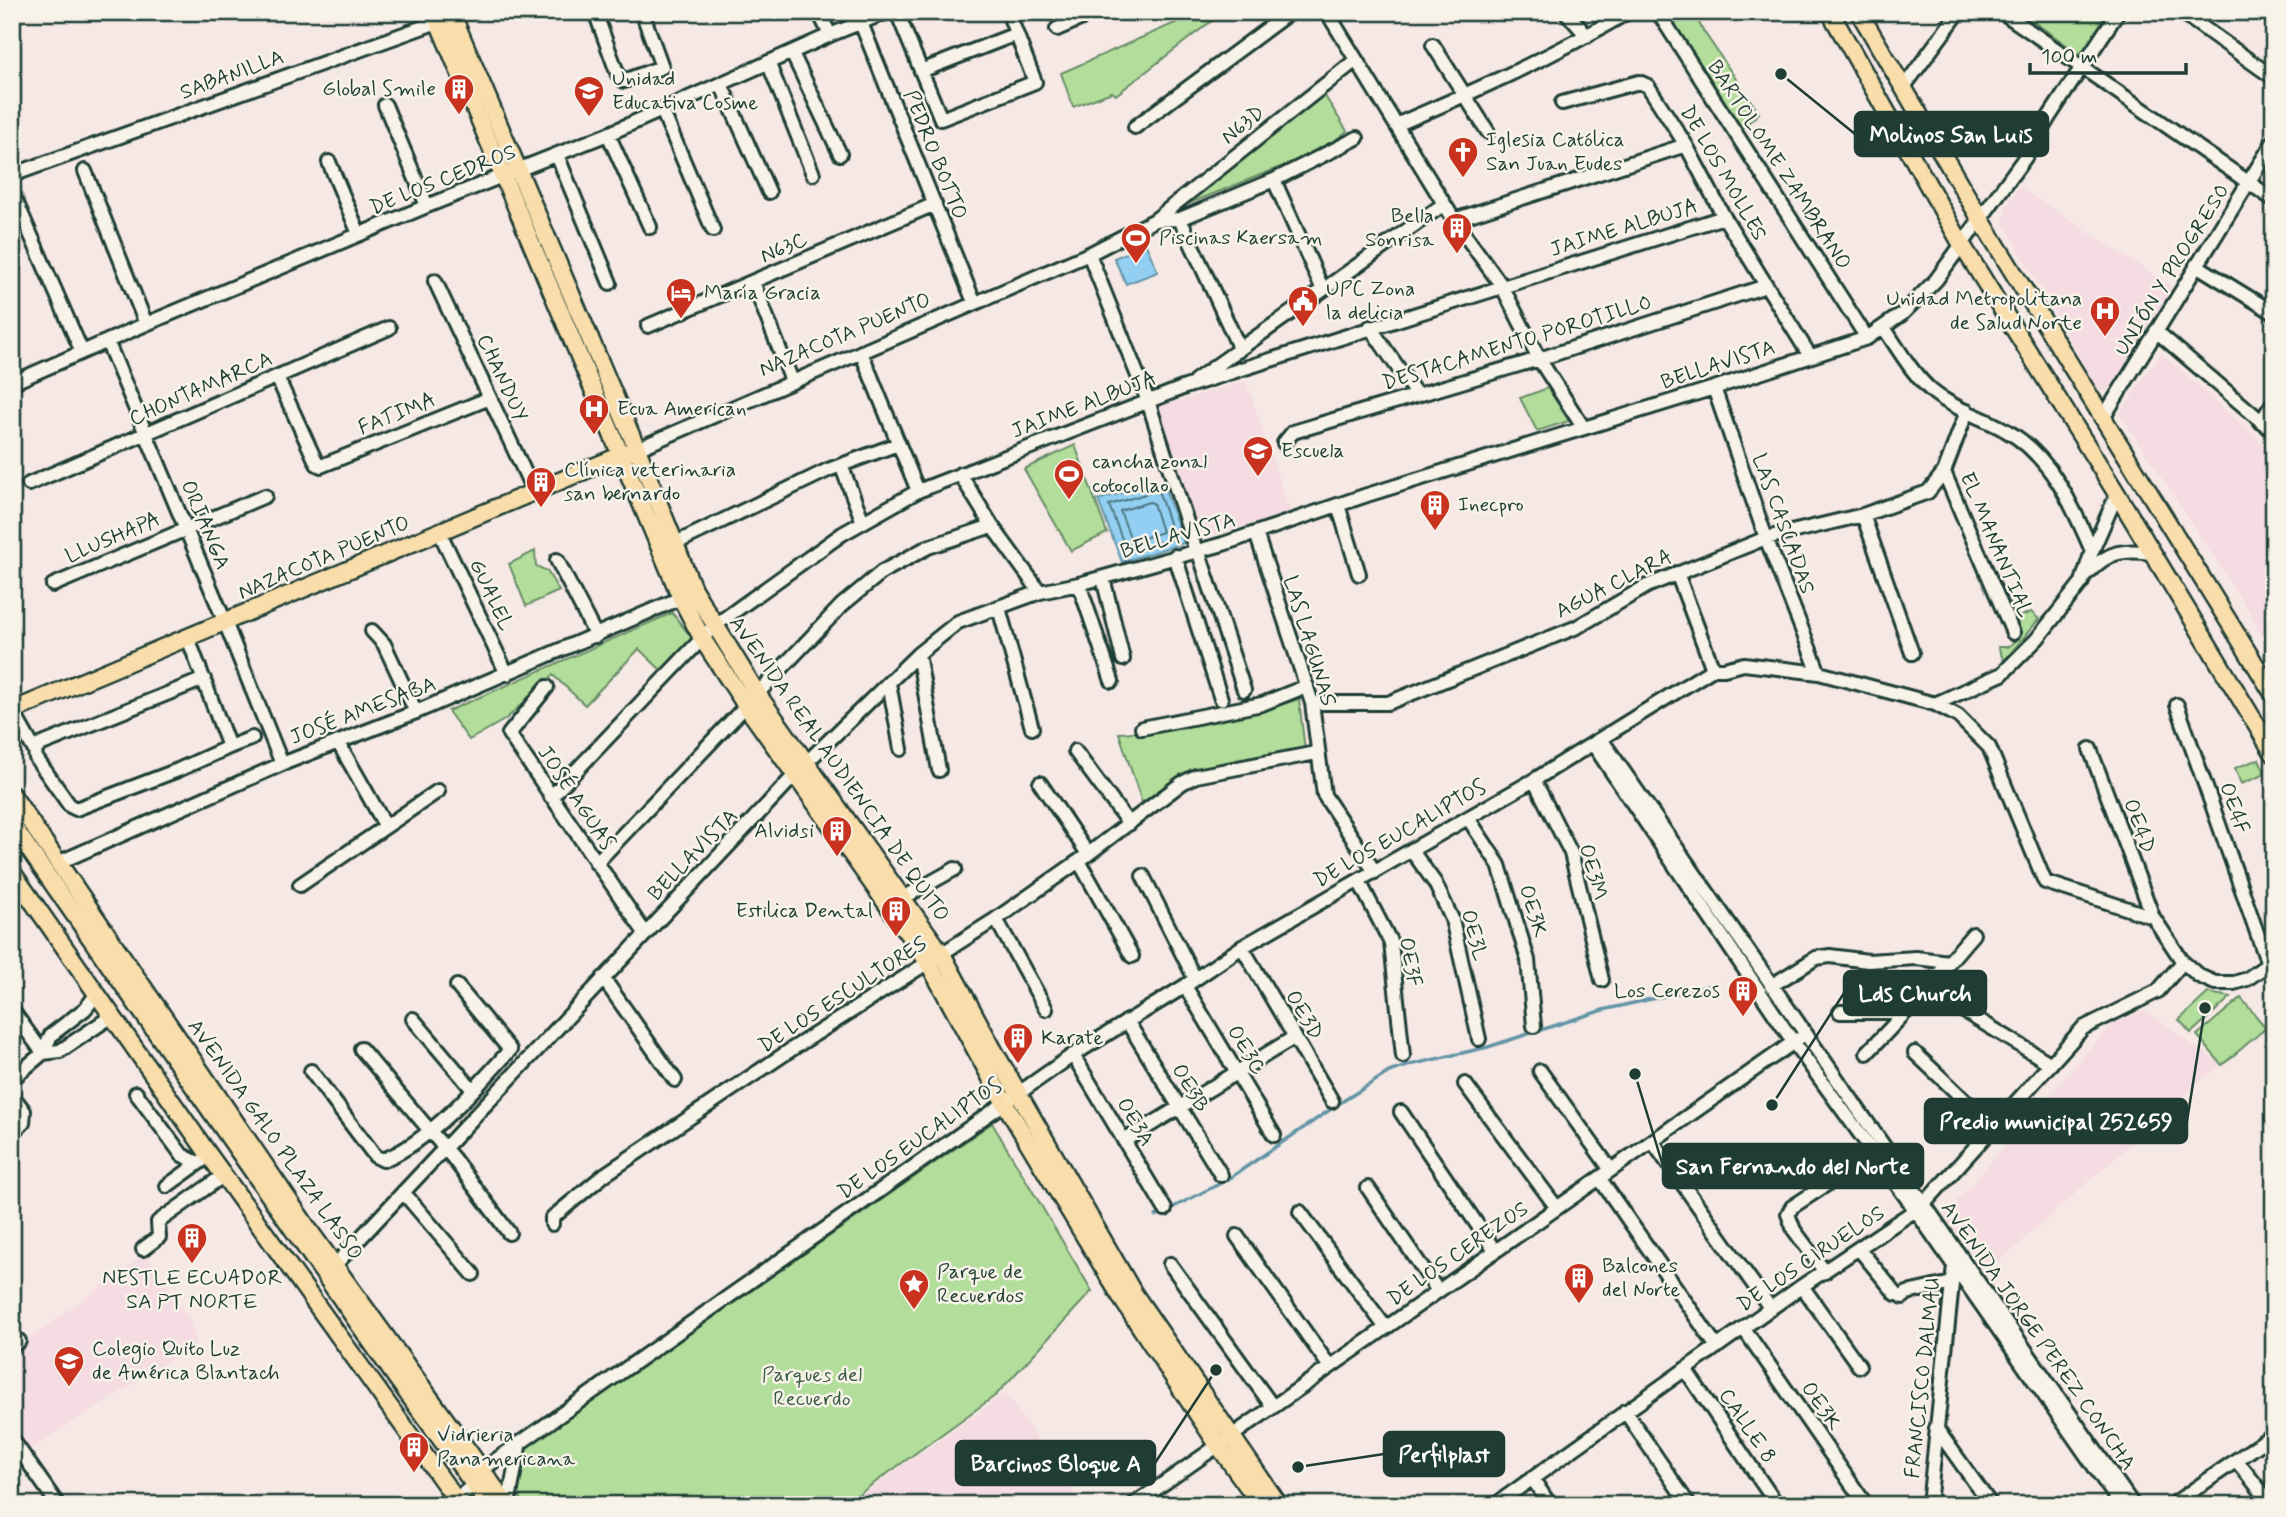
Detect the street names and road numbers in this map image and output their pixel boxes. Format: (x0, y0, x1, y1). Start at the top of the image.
street label: SABANILLA (176, 43, 288, 107)
street label: BARTOLOME ZAMBRANO (1701, 55, 1857, 275)
street label: PEDRO BOTTO (896, 86, 974, 224)
street label: N63D (1216, 99, 1270, 151)
street label: DE LOS MOLLES (1673, 100, 1773, 246)
street label: DE LOS CEDROS (366, 138, 520, 222)
street label: UNIÓN Y PROGRESO (2108, 179, 2236, 361)
street label: JAIME ALBUJA (1547, 192, 1701, 264)
street label: N63C (756, 226, 812, 270)
street label: NAZACOTA PUENTO (755, 286, 935, 384)
street label: DESTACAMENTO POROTILLO (1379, 289, 1655, 397)
street label: CHANDUY (470, 330, 535, 427)
street label: BELLAVISTA (1657, 333, 1779, 397)
street label: CHONTAMARCA (125, 345, 277, 433)
street label: JAIME ALBUJA (1007, 364, 1161, 446)
street label: FATIMA (354, 386, 440, 442)
street label: LAS CASCADAS (1745, 450, 1821, 598)
street label: EL MANANTIAL (1953, 468, 2039, 622)
street label: ORIANGA (174, 476, 236, 574)
street label: LLUSHAPA (61, 505, 165, 571)
street label: BELLAVISTA (1117, 506, 1239, 566)
street label: NAZACOTA PUENTO (234, 509, 414, 607)
street label: AGUA CLARA (1551, 543, 1677, 625)
street label: GUALEL (462, 554, 520, 636)
street label: LAS LAGUNAS (1276, 572, 1342, 710)
street label: AVENIDA REAL AUDIENCIA DE QUITO (722, 611, 956, 927)
street label: JOSÉ AMESABA (286, 670, 440, 752)
street label: JOSÉ AGUAS (531, 740, 622, 856)
street label: DE LOS EUCALIPTOS (1309, 773, 1492, 895)
street label: OE4F (2212, 779, 2256, 837)
street label: OE4D (2116, 795, 2162, 857)
street label: BELLAVISTA (642, 803, 744, 907)
street label: OE3M (1572, 841, 1614, 903)
street label: OE3K (1512, 881, 1554, 941)
street label: OE3L (1454, 906, 1494, 964)
street label: DE LOS ESCULTORES (753, 930, 933, 1060)
street label: OE3F (1392, 935, 1428, 989)
street label: OE3D (1278, 985, 1330, 1045)
street label: AVENIDA GALO PLAZA LASSO (181, 1014, 369, 1266)
street label: OE3C (1220, 1020, 1272, 1080)
street label: OE3B (1165, 1059, 1215, 1117)
street label: DE LOS EUCALIPTOS (832, 1072, 1008, 1206)
street label: OE3A (1110, 1092, 1160, 1152)
street label: DE LOS CEREZOS (1382, 1195, 1534, 1313)
street label: AVENIDA JORGE PEREZ CONCHA (1934, 1196, 2142, 1476)
street label: DE LOS CIRUELOS (1732, 1199, 1890, 1319)
street label: FRANCISCO DALMAU (1899, 1276, 1947, 1480)
street label: OE3K (1794, 1376, 1848, 1436)
street label: CALLE 8 (1712, 1383, 1782, 1469)

